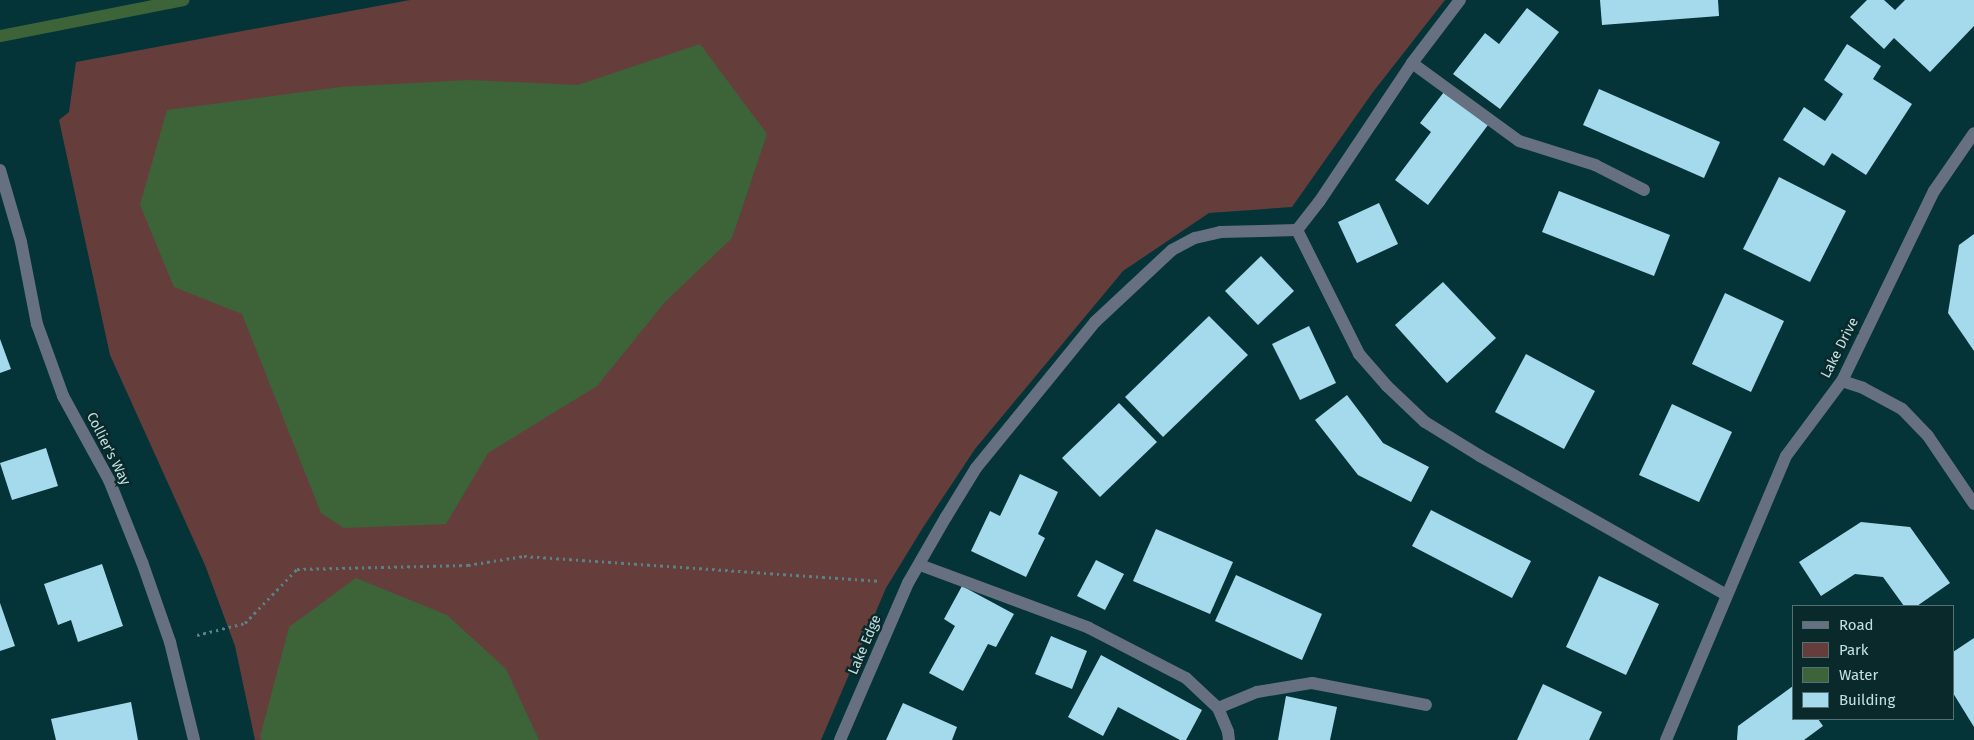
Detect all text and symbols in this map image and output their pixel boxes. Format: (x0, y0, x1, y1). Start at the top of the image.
street label: Lake Drive (1818, 315, 1862, 381)
street label: Collier's Way (82, 410, 134, 488)
legend (1792, 605, 1954, 720)
street label: Lake Edge (845, 613, 885, 677)
text: Road (1839, 616, 1874, 634)
text: Park (1839, 641, 1869, 659)
text: Water (1839, 666, 1878, 684)
text: Building (1839, 691, 1895, 709)

